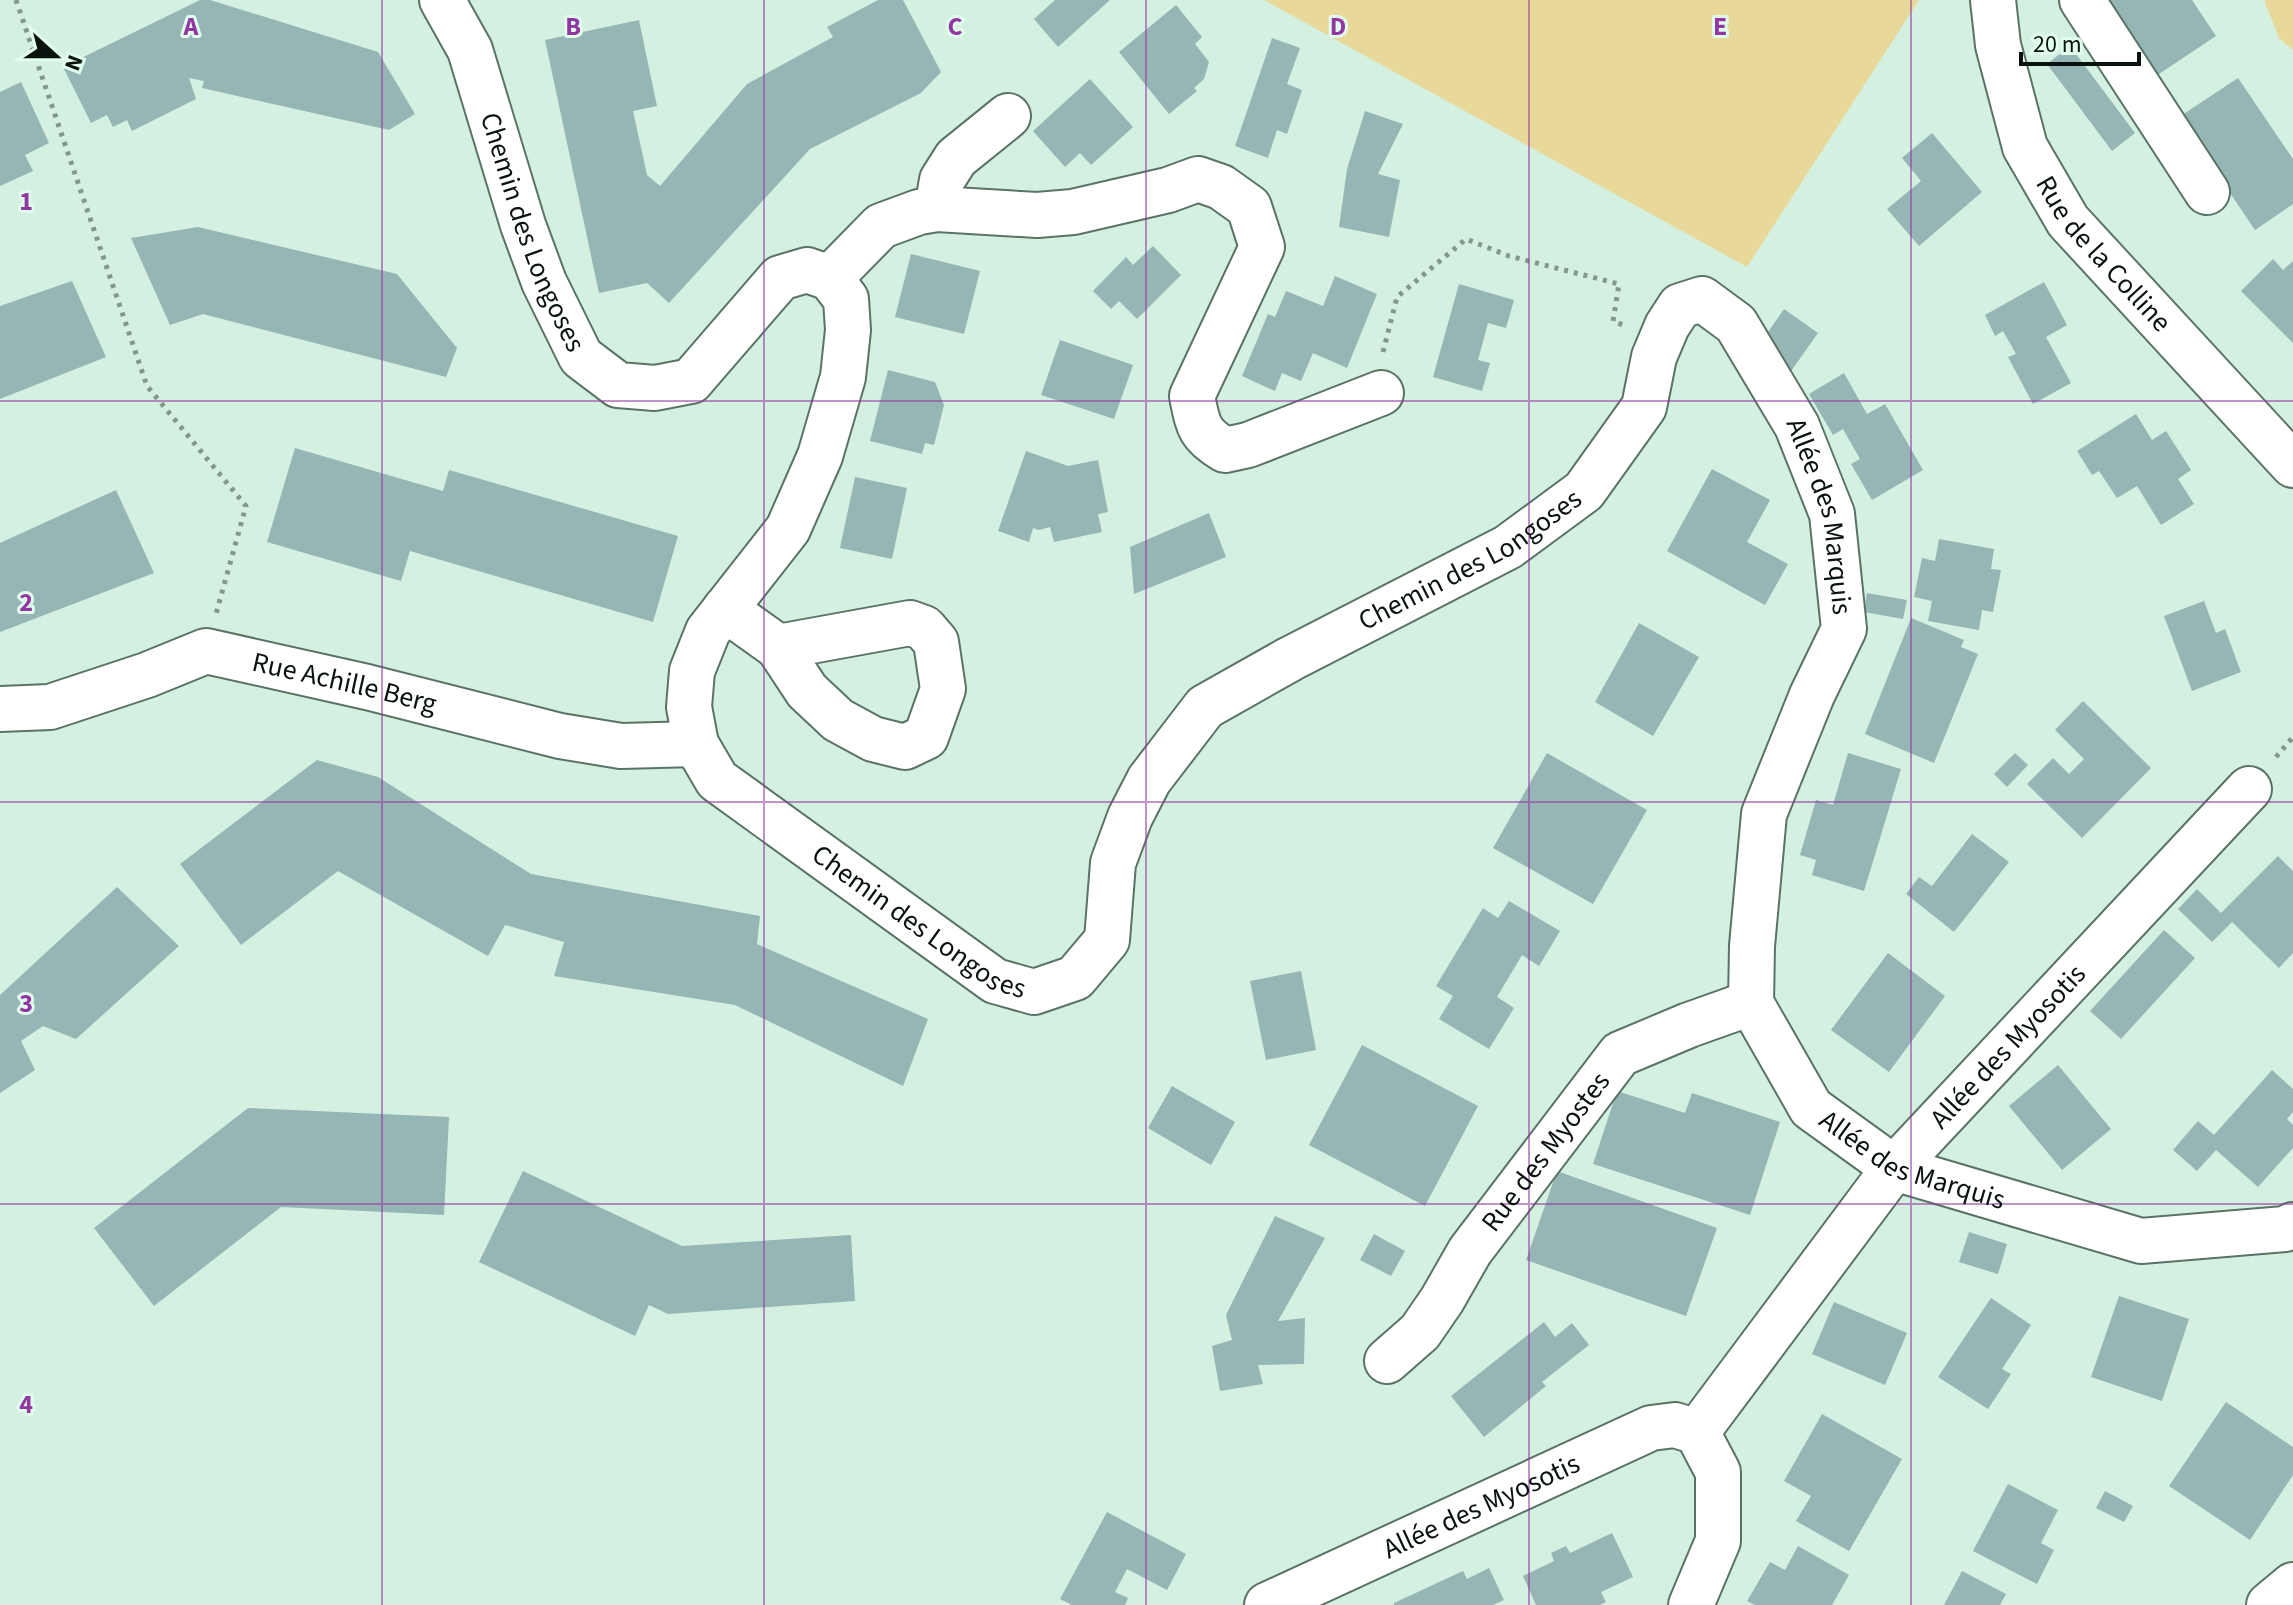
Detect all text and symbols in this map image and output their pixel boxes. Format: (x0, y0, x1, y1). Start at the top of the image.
text: A (183, 8, 200, 45)
text: B (565, 8, 581, 45)
text: C (947, 8, 963, 45)
text: D (1330, 8, 1346, 45)
text: E (1713, 8, 1727, 45)
north arrow (16, 16, 96, 96)
scale bar (2021, 16, 2139, 66)
text: 20 m (2033, 27, 2082, 62)
text: N (56, 50, 91, 75)
street label: Chemin des Longoses (470, 108, 595, 359)
street label: Rue de la Colline (2026, 168, 2181, 341)
text: 1 (19, 183, 33, 220)
street label: Allée des Marquis (1776, 412, 1862, 617)
street label: Chemin des Longoses (1351, 479, 1590, 641)
text: 2 (19, 584, 33, 621)
street label: Rue Achille Berg (248, 642, 441, 724)
street label: Chemin des Longoses (804, 835, 1030, 1009)
street label: Allée des Myosotis (1921, 955, 2095, 1138)
text: 3 (19, 985, 33, 1022)
street label: Rue des Myostes (1472, 1063, 1620, 1240)
street label: Allée des Marquis (1811, 1100, 2010, 1220)
text: 4 (19, 1386, 33, 1423)
street label: Allée des Myosotis (1376, 1444, 1586, 1569)

